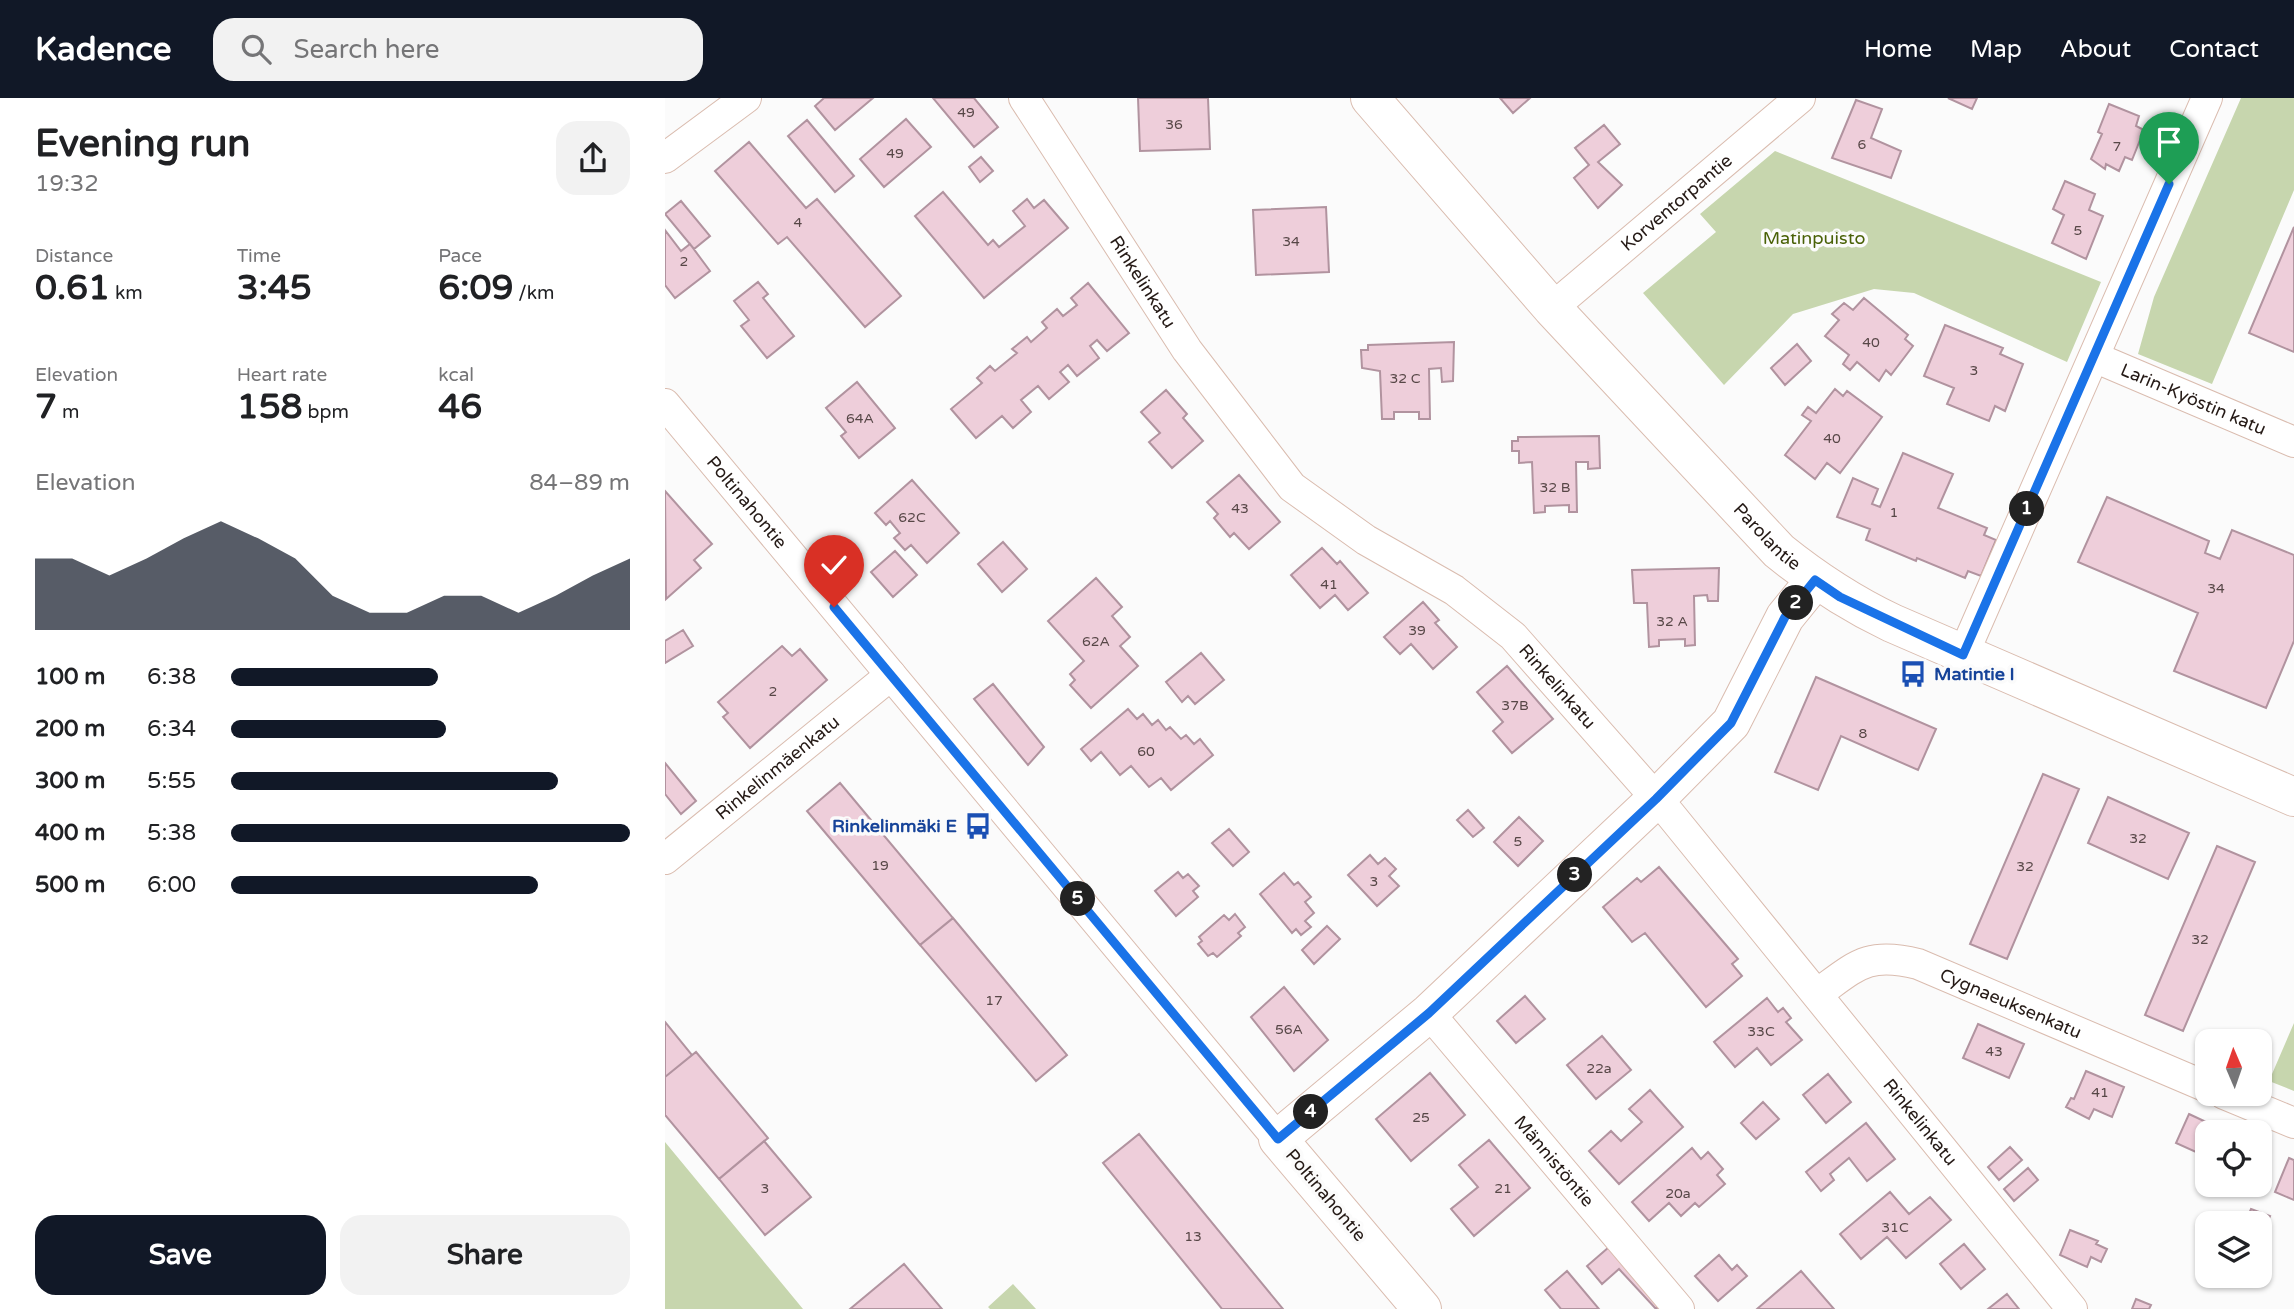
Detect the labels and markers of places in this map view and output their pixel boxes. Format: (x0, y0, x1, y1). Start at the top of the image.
pin (2139, 112, 2199, 184)
pin: 1 (2009, 492, 2045, 526)
pin (804, 535, 864, 607)
pin: 2 (1779, 586, 1813, 620)
bus stop icon: Matintie I (1898, 659, 1928, 689)
place label: Matintie I (1934, 663, 2015, 685)
bus stop icon: Rinkelinmäki E (963, 811, 993, 841)
place label: Rinkelinmäki E (832, 815, 957, 837)
pin: 3 (1557, 858, 1593, 892)
pin: 5 (1061, 882, 1095, 916)
pin: 4 (1293, 1094, 1329, 1130)

